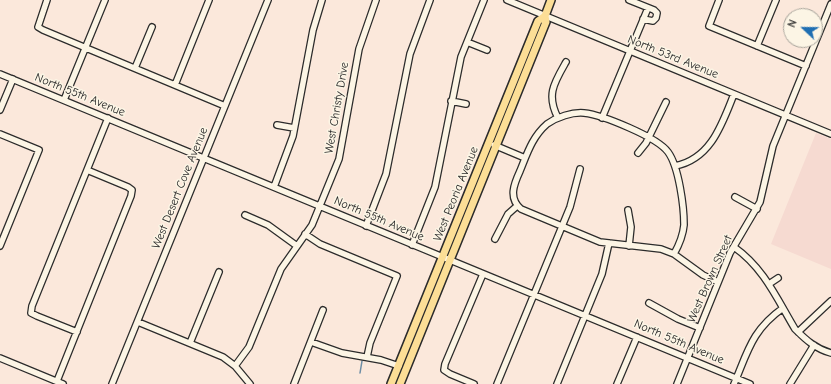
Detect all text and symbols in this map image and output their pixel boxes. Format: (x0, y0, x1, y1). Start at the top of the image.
north arrow (783, 8, 823, 48)
text: N (785, 18, 800, 29)
street label: North 53rd Avenue (625, 32, 721, 82)
street label: West Christy Drive (322, 61, 352, 155)
street label: North 55th Avenue (33, 70, 127, 120)
street label: West Desert Cove Avenue (149, 125, 211, 251)
street label: West Peoria Avenue (430, 145, 482, 243)
street label: North 55th Avenue (332, 194, 426, 244)
street label: West Brown Street (684, 233, 736, 325)
street label: North 55th Avenue (632, 317, 726, 367)

